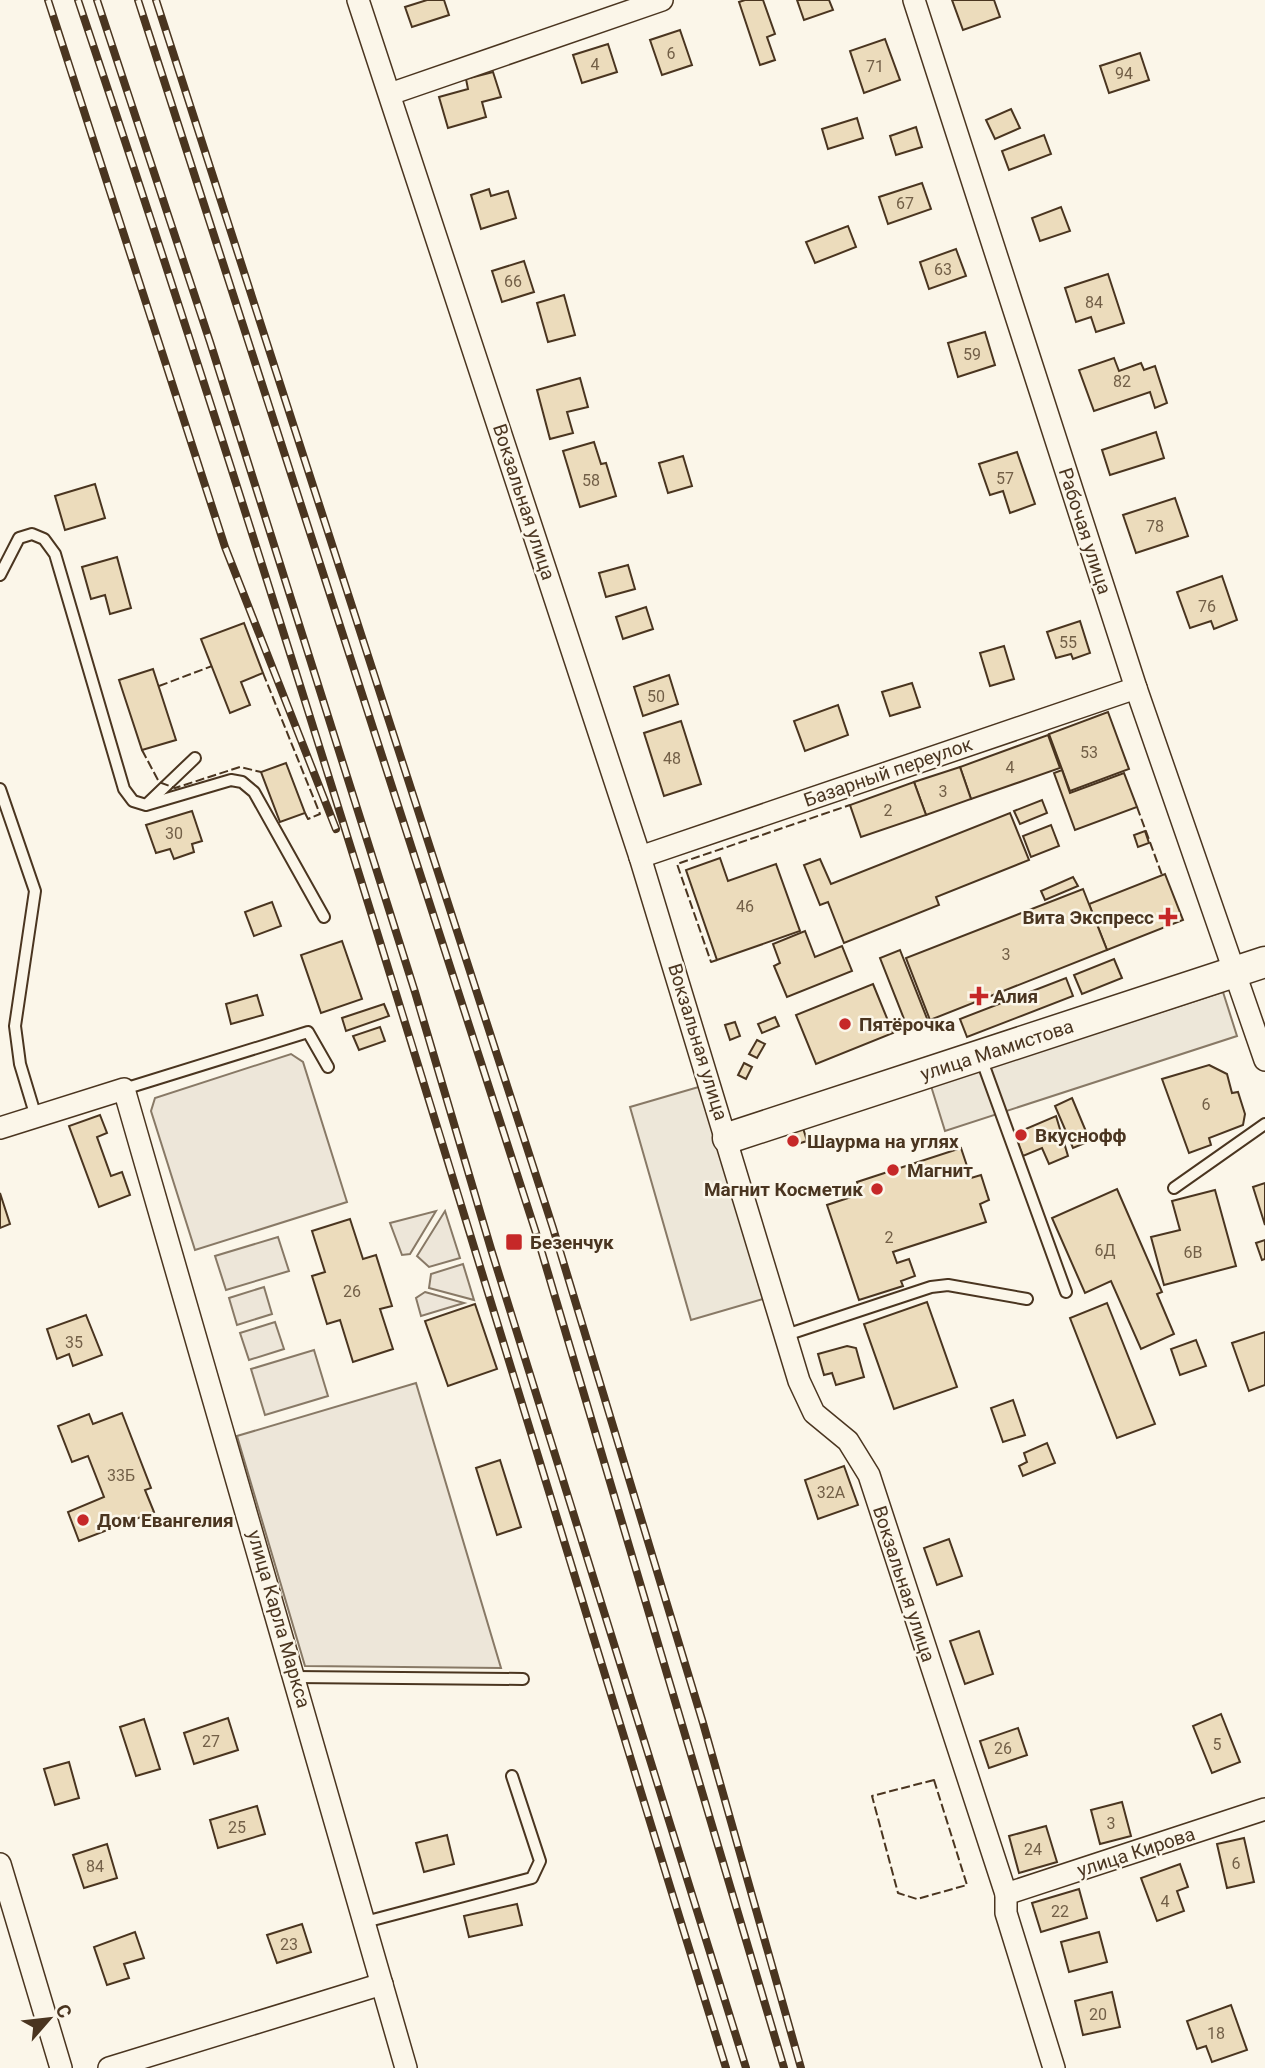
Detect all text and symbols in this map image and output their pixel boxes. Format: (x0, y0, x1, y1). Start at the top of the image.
house number: 6 (667, 44, 676, 63)
house number: 4 (591, 55, 600, 74)
house number: 71 (866, 57, 884, 76)
house number: 94 (1115, 64, 1133, 83)
house number: 67 (896, 194, 914, 213)
house number: 63 (934, 260, 952, 279)
house number: 66 (504, 272, 522, 291)
house number: 84 (1085, 293, 1103, 312)
house number: 59 (963, 345, 981, 364)
house number: 82 (1113, 372, 1131, 391)
street label: Вокзальная улица (488, 421, 560, 583)
street label: Рабочая улица (1054, 465, 1116, 597)
house number: 57 (996, 469, 1014, 488)
house number: 58 (582, 471, 600, 490)
house number: 78 (1146, 517, 1164, 536)
house number: 76 (1198, 597, 1216, 616)
house number: 55 (1059, 633, 1077, 652)
house number: 50 (647, 687, 665, 706)
street label: Базарный переулок (801, 732, 976, 812)
house number: 53 (1080, 743, 1098, 762)
house number: 48 (663, 749, 681, 768)
house number: 4 (1006, 758, 1015, 777)
house number: 3 (939, 782, 948, 801)
house number: 2 (884, 801, 893, 820)
house number: 30 (165, 824, 183, 843)
house number: 46 (736, 897, 754, 916)
place label: Вита Экспресс (1022, 906, 1154, 929)
marker: Вита Экспресс (1160, 909, 1176, 925)
house number: 3 (1002, 945, 1011, 964)
street label: Вокзальная улица (663, 961, 733, 1123)
place label: Алия (993, 985, 1038, 1008)
marker: Алия (971, 988, 987, 1004)
place label: Пятёрочка (859, 1013, 955, 1036)
street label: улица Мамистова (918, 1014, 1076, 1086)
marker: Пятёрочка (837, 1016, 853, 1032)
house number: 6 (1202, 1095, 1211, 1114)
place label: Вкуснофф (1035, 1124, 1127, 1147)
marker: Вкуснофф (1013, 1127, 1029, 1143)
place label: Шаурма на углях (807, 1130, 959, 1153)
marker: Шаурма на углях (785, 1133, 801, 1149)
place label: Магнит (907, 1159, 973, 1182)
marker: Магнит (885, 1162, 901, 1178)
place label: Магнит Косметик (704, 1178, 863, 1201)
marker: Магнит Косметик (869, 1181, 885, 1197)
house number: 2 (885, 1228, 894, 1247)
place label: Безенчук (530, 1231, 614, 1254)
marker: Безенчук (504, 1232, 524, 1252)
house number: 6Д (1094, 1241, 1116, 1260)
house number: 6В (1184, 1243, 1203, 1262)
house number: 26 (343, 1282, 361, 1301)
house number: 35 (65, 1333, 83, 1352)
house number: 33Б (107, 1466, 135, 1485)
house number: 32А (817, 1483, 846, 1502)
street label: Вокзальная улица (868, 1503, 940, 1665)
place label: Дом Евангелия (97, 1509, 234, 1532)
marker: Дом Евангелия (75, 1512, 91, 1528)
street label: улица Карла Маркса (243, 1527, 315, 1711)
house number: 27 (202, 1732, 220, 1751)
house number: 5 (1213, 1735, 1222, 1754)
house number: 26 (994, 1739, 1012, 1758)
house number: 3 (1107, 1814, 1116, 1833)
house number: 25 (228, 1818, 246, 1837)
street label: улица Кирова (1074, 1822, 1198, 1882)
house number: 24 (1024, 1840, 1042, 1859)
house number: 6 (1232, 1854, 1241, 1873)
house number: 84 (86, 1857, 104, 1876)
house number: 4 (1161, 1892, 1170, 1911)
house number: 22 (1051, 1902, 1069, 1921)
house number: 23 (280, 1935, 298, 1954)
north arrow (14, 1984, 84, 2054)
text: С (50, 2000, 77, 2022)
house number: 20 (1089, 2005, 1107, 2024)
house number: 18 (1207, 2024, 1225, 2043)

